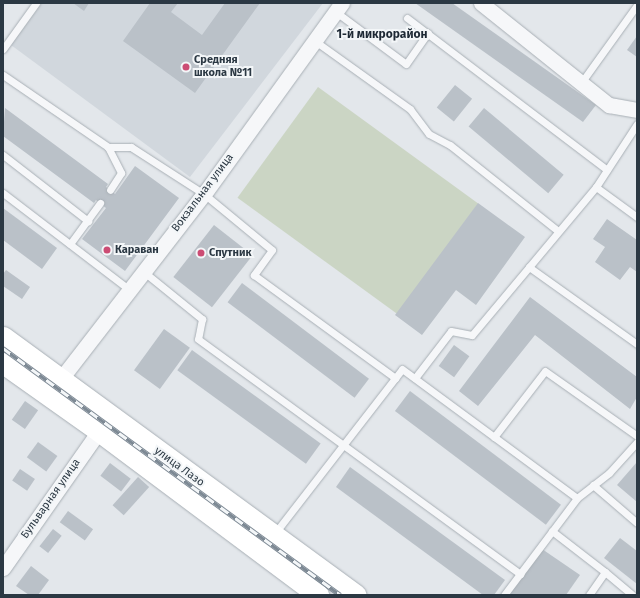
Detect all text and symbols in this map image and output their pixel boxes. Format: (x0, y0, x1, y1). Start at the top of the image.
district label: 1-й микрорайон (336, 28, 428, 42)
place label: Средняя школа №11 (194, 54, 252, 80)
marker: Средняя школа №11 (181, 62, 191, 72)
street label: Вокзальная улица (169, 151, 237, 235)
place label: Караван (115, 243, 159, 257)
marker: Караван (102, 245, 112, 255)
place label: Спутник (209, 246, 251, 260)
marker: Спутник (196, 248, 206, 258)
street label: улица Лазо (151, 444, 207, 490)
street label: Бульварная улица (19, 457, 83, 541)

